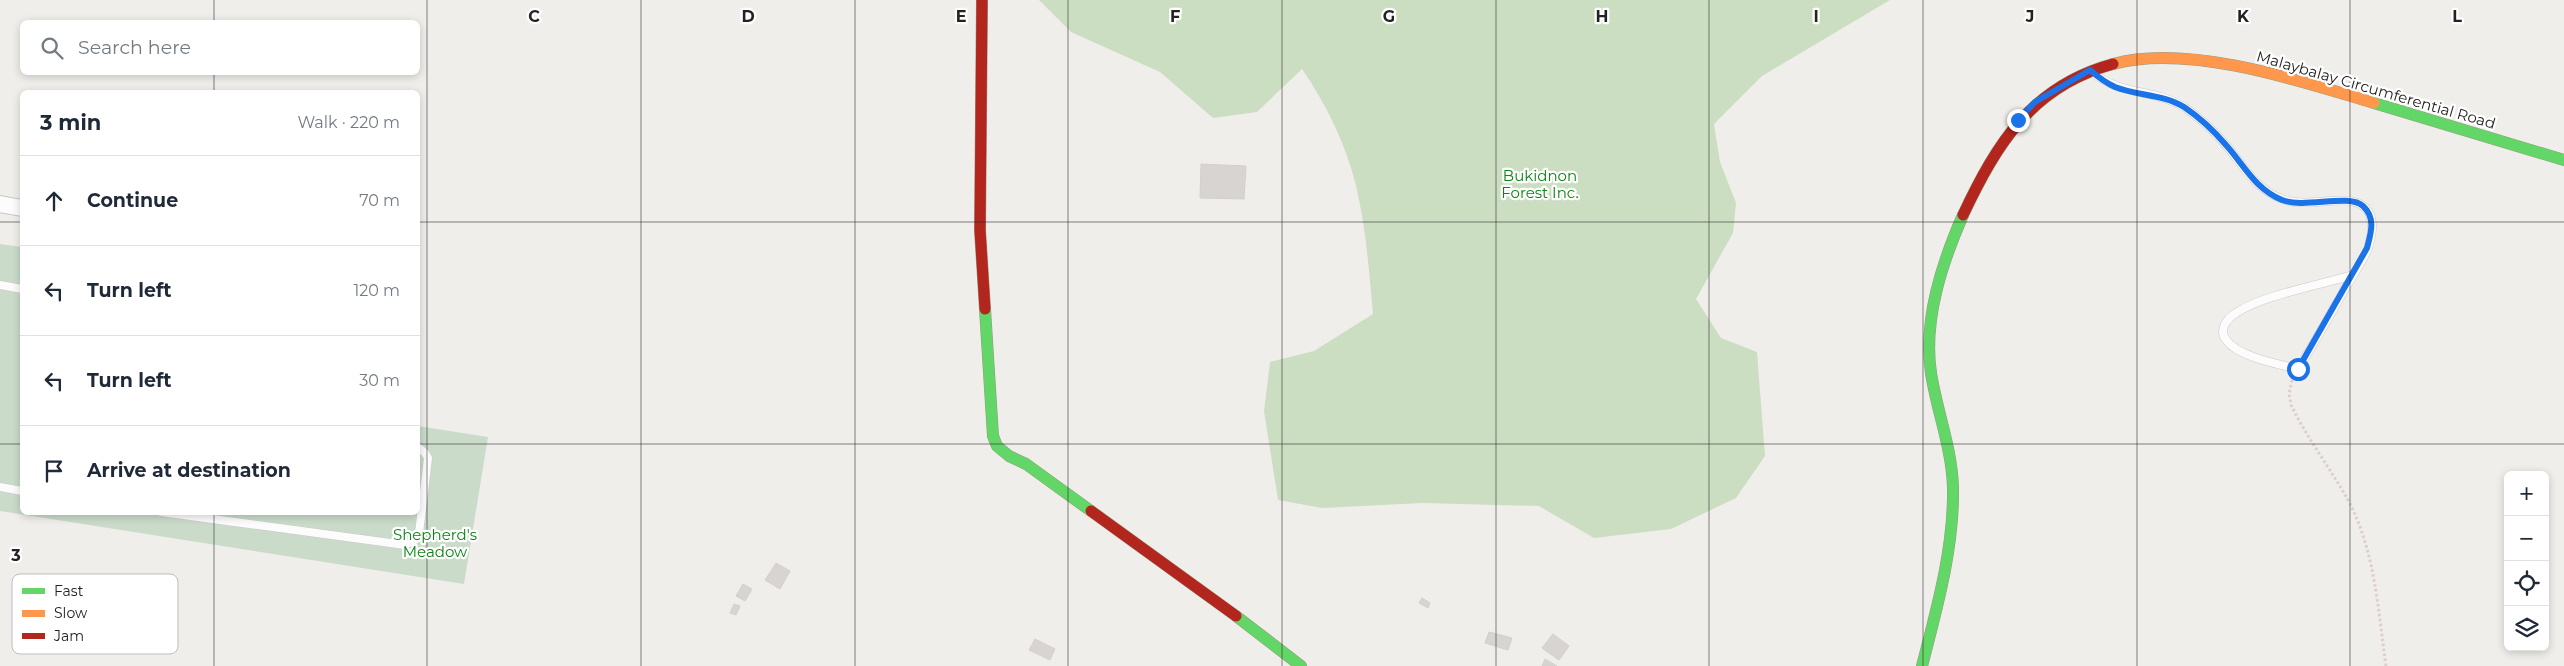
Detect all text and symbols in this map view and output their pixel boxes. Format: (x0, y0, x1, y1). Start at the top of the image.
text: C (528, 7, 540, 26)
text: D (741, 7, 755, 26)
text: E (956, 7, 966, 26)
text: F (1170, 7, 1180, 26)
text: G (1383, 7, 1395, 26)
text: H (1596, 7, 1608, 26)
text: I (1813, 7, 1819, 26)
text: J (2025, 7, 2034, 26)
text: K (2237, 7, 2250, 26)
text: L (2452, 7, 2462, 26)
search box (20, 20, 420, 75)
icon: search (38, 34, 66, 62)
text: Search here (78, 36, 191, 59)
street label: Malaybalay Circumferential Road (2254, 46, 2498, 133)
route end (2007, 109, 2030, 132)
text: 3 min (40, 110, 101, 135)
text: Walk · 220 m (297, 113, 400, 132)
park label: Bukidnon Forest Inc. (1501, 166, 1579, 202)
icon: ahead (40, 187, 68, 215)
text: Continue (87, 189, 178, 212)
text: 70 m (359, 191, 400, 210)
icon: left (40, 277, 68, 305)
text: Turn left (87, 279, 172, 302)
text: 120 m (353, 281, 400, 300)
route start (2287, 358, 2310, 381)
icon: left (40, 367, 68, 395)
text: Turn left (87, 369, 172, 392)
text: 30 m (359, 371, 400, 390)
icon: arrive (40, 457, 68, 485)
text: Arrive at destination (87, 459, 291, 482)
map controls (2504, 471, 2549, 651)
button: + (2504, 471, 2549, 516)
button: − (2504, 516, 2549, 561)
park label: Shepherd's Meadow (393, 525, 477, 561)
text: 3 (10, 546, 21, 565)
button: locate (2504, 561, 2549, 606)
legend (12, 574, 178, 654)
text: Fast (54, 582, 84, 600)
text: Slow (54, 604, 88, 622)
button: layers (2504, 606, 2549, 651)
text: Jam (53, 627, 84, 645)

